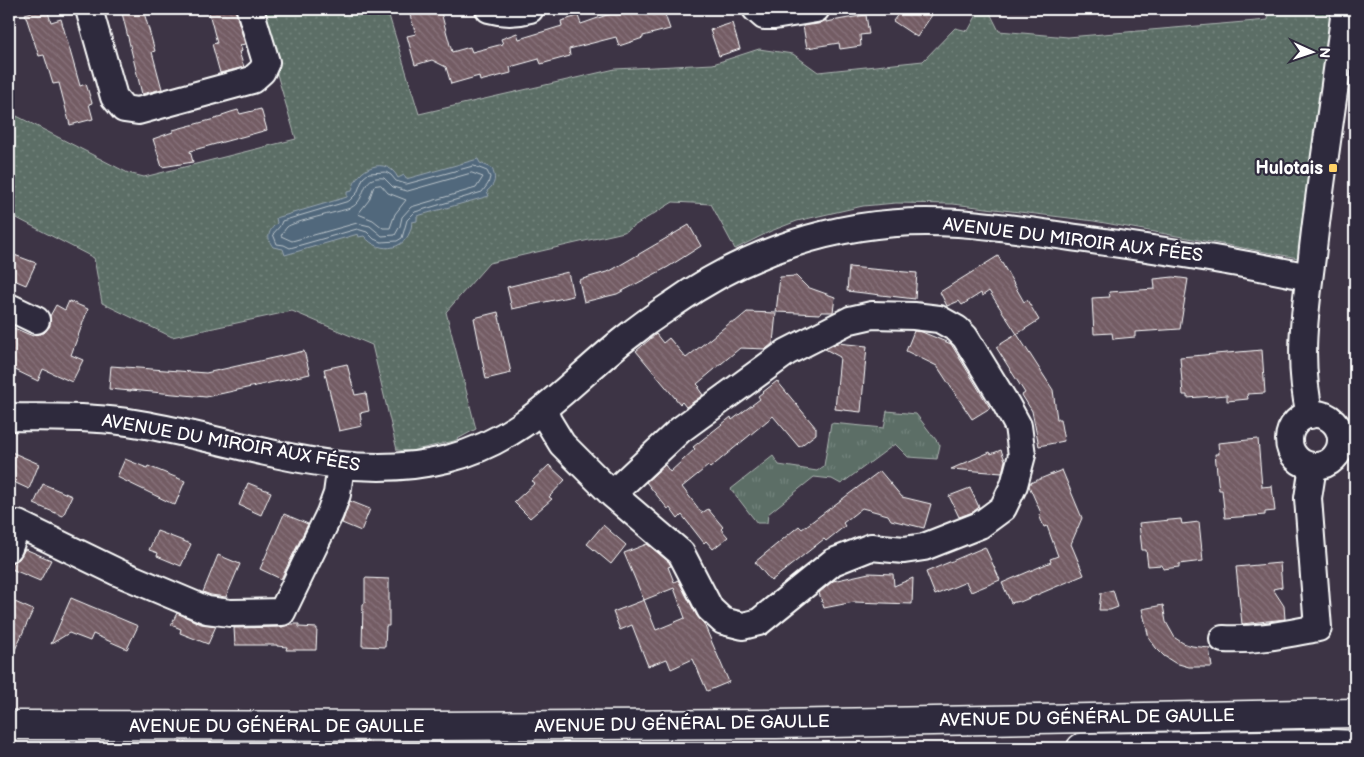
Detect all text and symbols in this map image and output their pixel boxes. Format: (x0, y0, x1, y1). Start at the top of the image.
north arrow (1286, 28, 1336, 78)
text: N (1316, 47, 1333, 58)
place label: Hulotais (1255, 158, 1323, 179)
marker: Hulotais (1327, 162, 1339, 174)
street label: AVENUE DU MIROIR AUX FÉES (942, 212, 1204, 266)
street label: AVENUE DU MIROIR AUX FÉES (100, 408, 362, 476)
street label: AVENUE DU GÉNÉRAL DE GAULLE (939, 703, 1235, 731)
street label: AVENUE DU GÉNÉRAL DE GAULLE (534, 709, 830, 737)
street label: AVENUE DU GÉNÉRAL DE GAULLE (129, 714, 425, 737)

